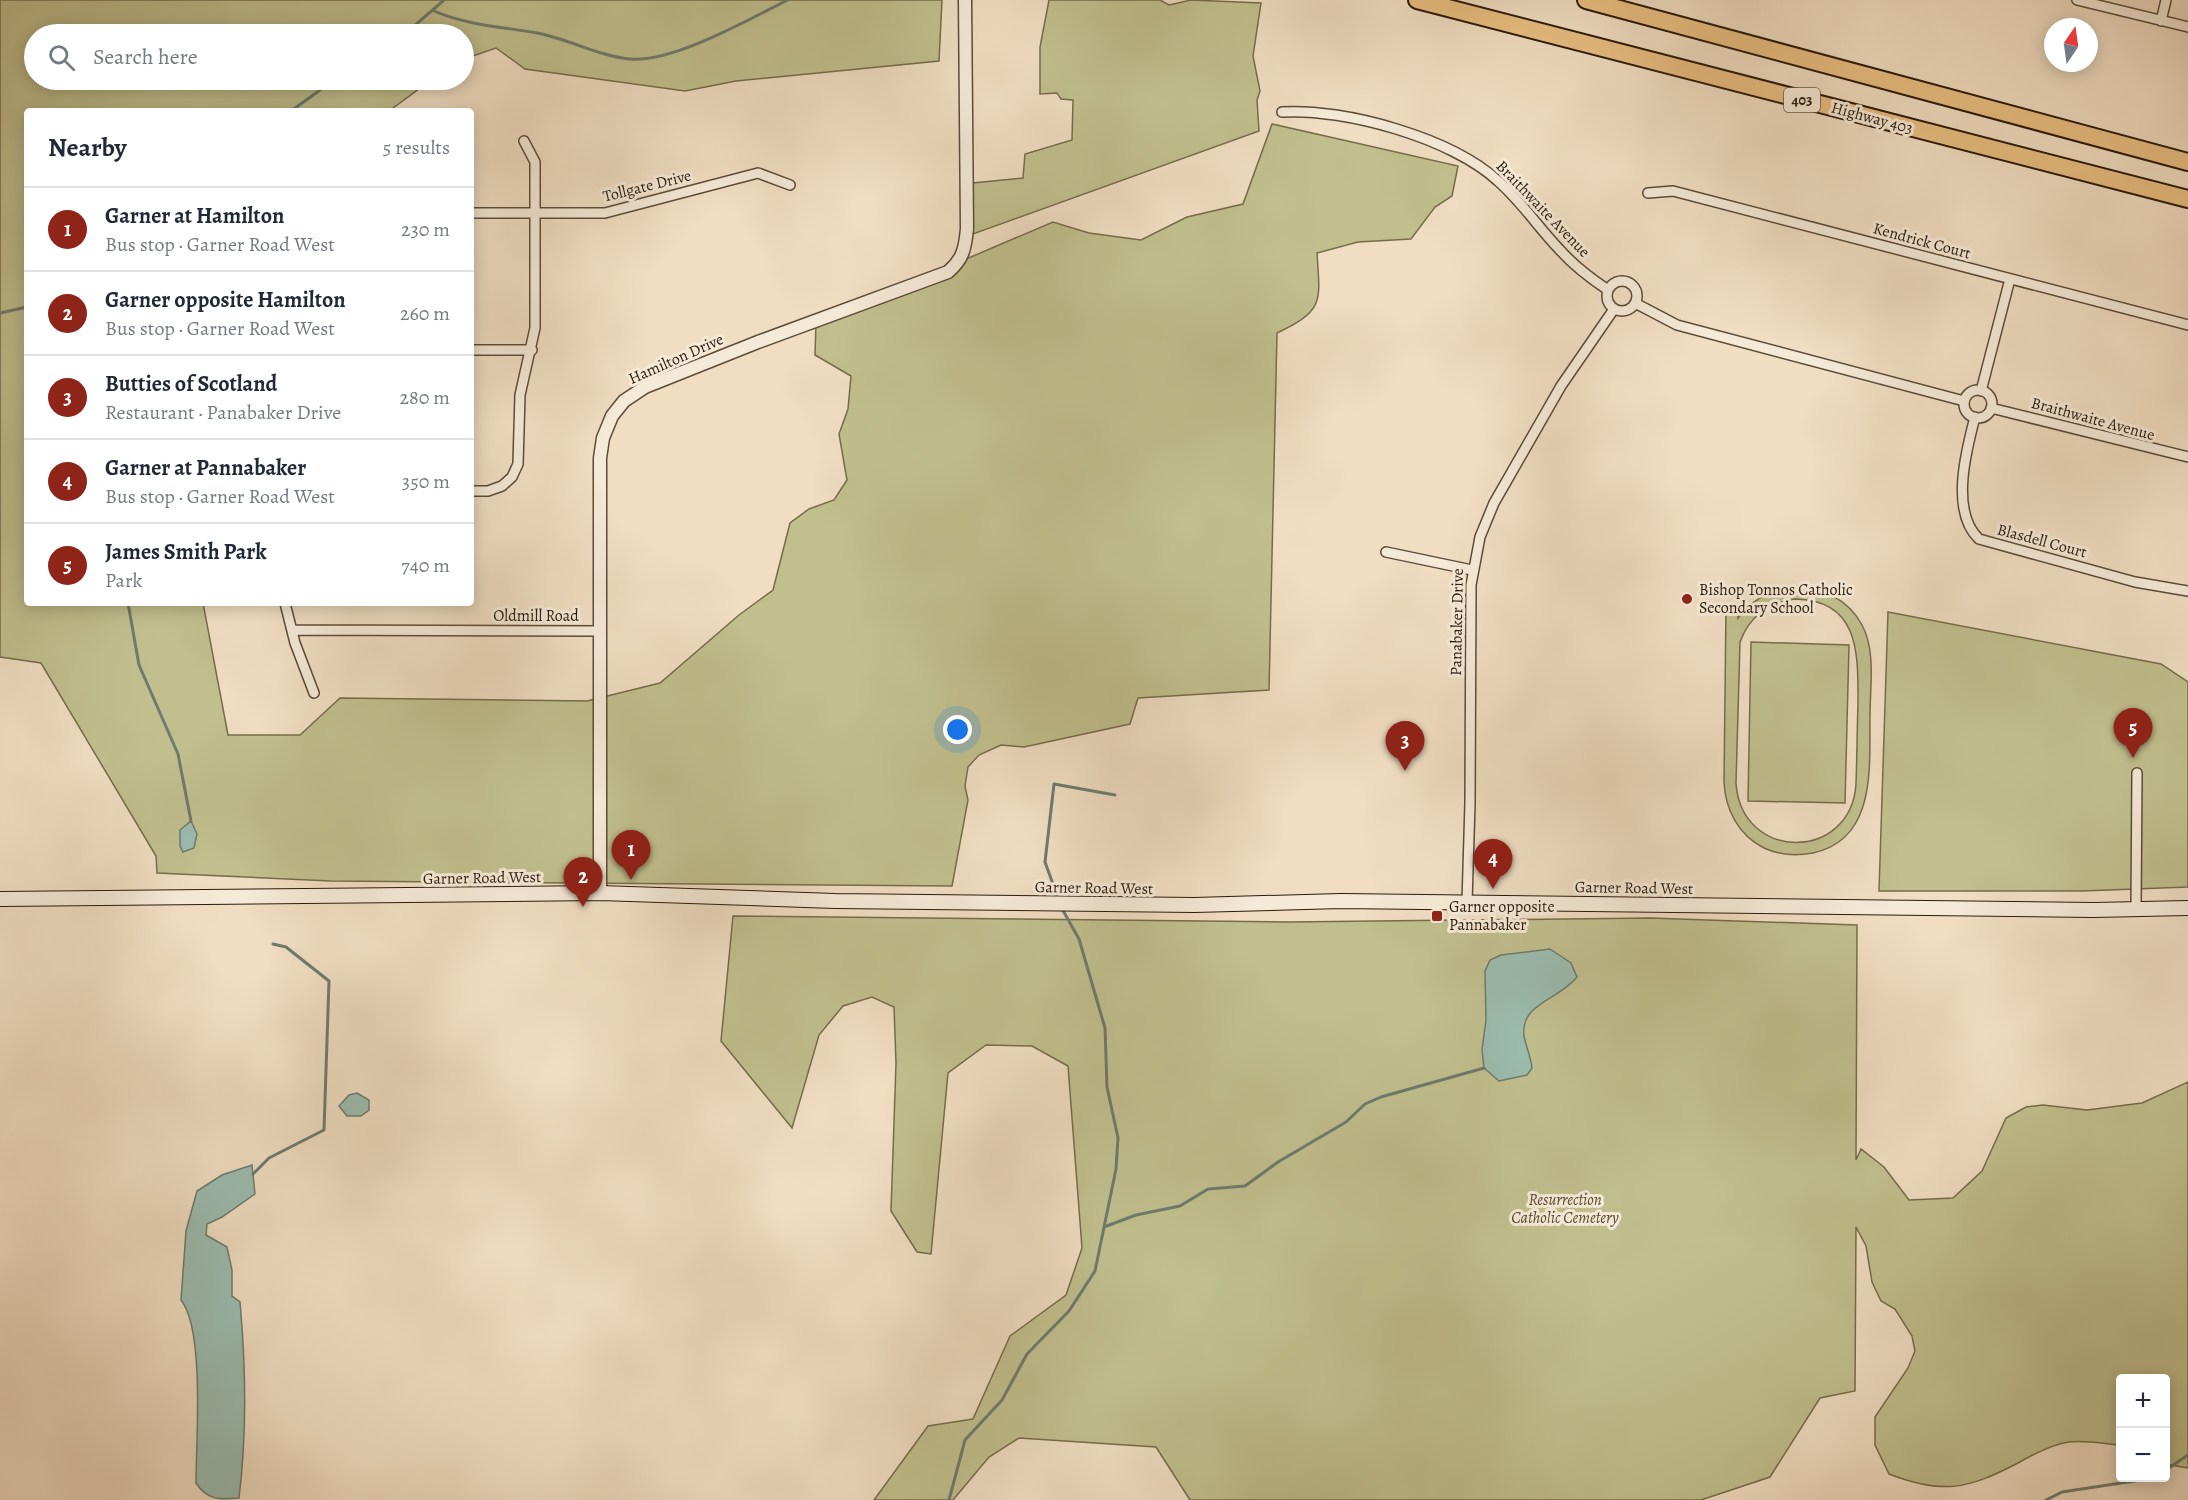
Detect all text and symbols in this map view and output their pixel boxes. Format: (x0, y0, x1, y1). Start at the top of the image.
north arrow (2044, 18, 2098, 72)
search box (24, 24, 474, 90)
icon: search (45, 41, 78, 74)
text: Search here (93, 42, 198, 72)
road number: 403 (1784, 88, 1820, 112)
street label: Highway 403 (1829, 97, 1915, 139)
text: Nearby (48, 130, 127, 165)
text: 5 results (383, 134, 450, 161)
street label: Braithwaite Avenue (1491, 156, 1595, 262)
street label: Tollgate Drive (601, 164, 693, 208)
text: Garner at Hamilton (105, 201, 284, 231)
text: 1 (64, 216, 71, 243)
text: 230 m (401, 216, 450, 243)
street label: Kendrick Court (1871, 217, 1973, 265)
text: Bus stop · Garner Road West (105, 231, 335, 258)
text: Garner opposite Hamilton (105, 285, 346, 315)
text: 2 (63, 300, 72, 327)
text: 260 m (400, 300, 450, 327)
text: Bus stop · Garner Road West (105, 315, 335, 342)
street label: Hamilton Drive (625, 328, 727, 390)
text: Butties of Scotland (105, 369, 277, 399)
text: 3 (63, 384, 72, 411)
text: 280 m (400, 384, 450, 411)
street label: Braithwaite Avenue (2029, 392, 2157, 446)
text: Restaurant · Panabaker Drive (105, 399, 341, 426)
text: Garner at Pannabaker (105, 453, 306, 483)
text: 4 (63, 468, 72, 495)
text: 350 m (402, 468, 450, 495)
text: Bus stop · Garner Road West (105, 483, 335, 510)
street label: Blasdell Court (1995, 518, 2089, 564)
text: James Smith Park (105, 537, 267, 567)
text: 5 (63, 552, 72, 579)
text: 740 m (401, 552, 450, 579)
text: Park (105, 567, 143, 594)
street label: Panabaker Drive (1445, 568, 1469, 676)
place label: Bishop Tonnos Catholic Secondary School (1699, 579, 1853, 619)
marker: Bishop Tonnos Catholic Secondary School (1680, 592, 1694, 606)
street label: Oldmill Road (493, 605, 579, 627)
pin: 5 (2114, 708, 2152, 758)
your location (943, 715, 972, 744)
pin: 3 (1386, 722, 1424, 771)
pin: 1 (612, 830, 650, 880)
pin: 4 (1474, 840, 1512, 889)
pin: 2 (564, 858, 602, 907)
street label: Garner Road West (423, 866, 541, 890)
street label: Garner Road West (1035, 876, 1153, 900)
street label: Garner Road West (1575, 876, 1693, 900)
place label: Garner opposite Pannabaker (1449, 896, 1555, 936)
marker: Garner opposite Pannabaker (1430, 909, 1444, 923)
park label: Resurrection Catholic Cemetery (1511, 1189, 1619, 1229)
map controls (2116, 1374, 2170, 1482)
button: + (2116, 1374, 2170, 1428)
button: − (2116, 1428, 2170, 1482)

